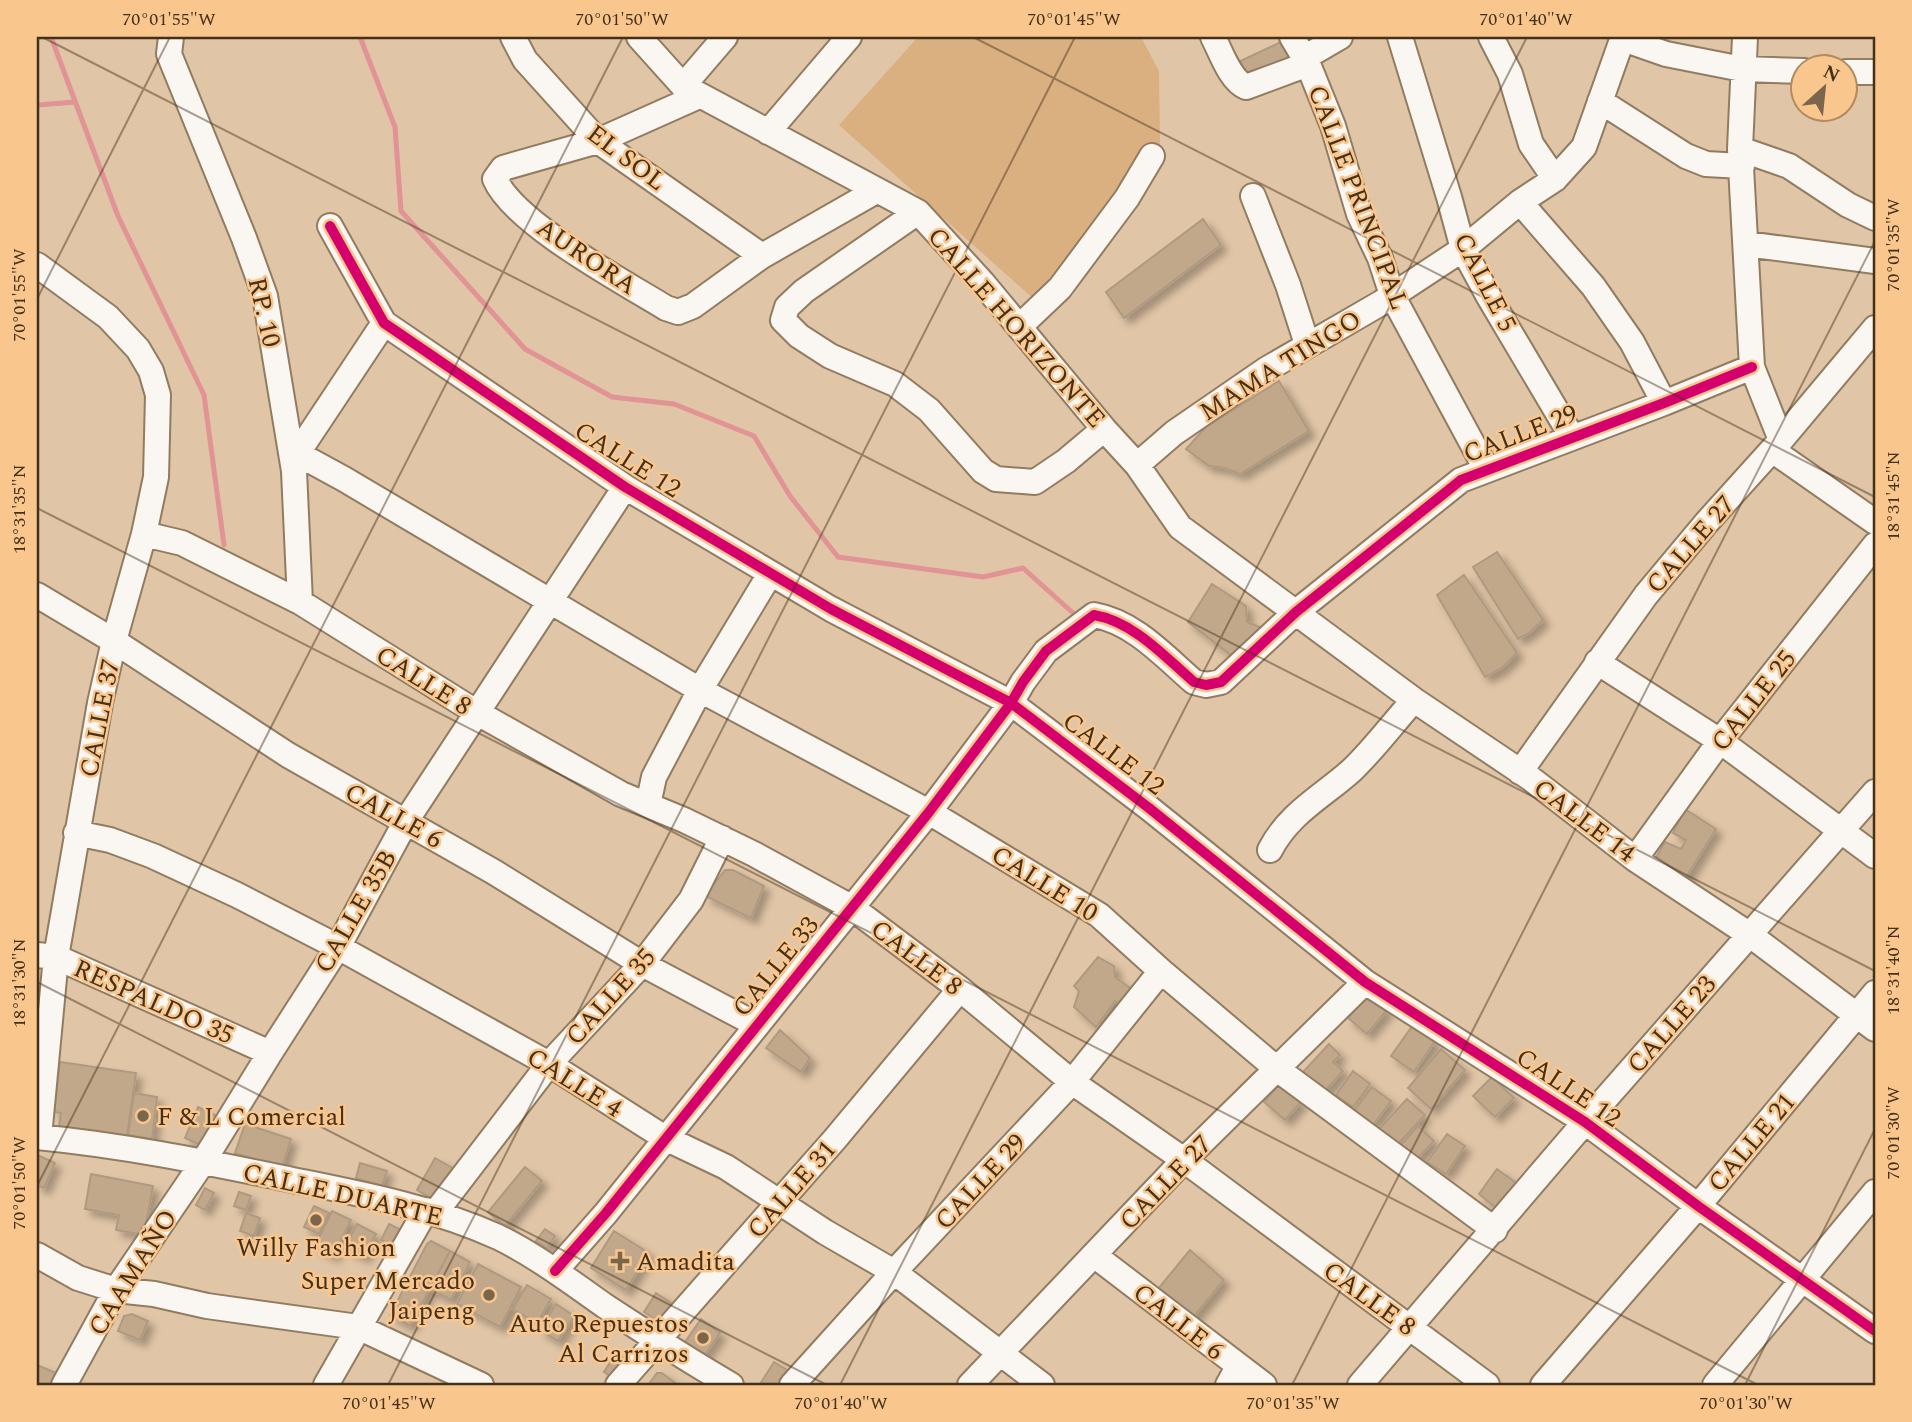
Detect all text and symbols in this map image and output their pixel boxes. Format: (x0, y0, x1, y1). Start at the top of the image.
text: 70°01'55"W (122, 6, 216, 33)
text: 70°01'50"W (575, 6, 669, 33)
text: 70°01'45"W (1027, 6, 1121, 33)
text: 70°01'40"W (1479, 6, 1573, 33)
north arrow (1790, 52, 1860, 122)
text: N (1818, 58, 1845, 91)
street label: CALLE PRINCIPAL (1297, 79, 1419, 316)
street label: EL SOL (578, 114, 675, 201)
text: 70°01'35"W (1880, 198, 1907, 292)
street label: AURORA (528, 208, 645, 305)
street label: CALLE HORIZONTE (917, 218, 1115, 437)
street label: CALLE 5 (1443, 226, 1527, 339)
text: 70°01'55"W (6, 248, 33, 342)
street label: RP. 10 (237, 273, 291, 351)
street label: MAMA TINGO (1192, 300, 1369, 432)
street label: CALLE 29 (1457, 394, 1583, 474)
street label: CALLE 12 (566, 411, 689, 509)
text: 18°31'45"N (1880, 451, 1907, 541)
text: 18°31'35"N (6, 464, 33, 554)
street label: CALLE 27 (1636, 486, 1745, 603)
street label: CALLE 8 (368, 636, 479, 726)
street label: CALLE 25 (1701, 641, 1806, 760)
street label: CALLE 37 (69, 656, 131, 781)
street label: CALLE 12 (1054, 702, 1173, 806)
street label: CALLE 14 (1525, 769, 1644, 873)
street label: CALLE 6 (337, 773, 450, 859)
street label: CALLE 10 (983, 835, 1106, 933)
street label: CALLE 35B (304, 842, 407, 981)
street label: CALLE 33 (723, 908, 829, 1026)
street label: CALLE 8 (862, 910, 971, 1006)
text: 18°31'40"N (1880, 925, 1907, 1015)
text: 18°31'30"N (6, 938, 33, 1028)
street label: CALLE 35 (556, 939, 666, 1055)
street label: RESPALDO 35 (67, 949, 240, 1055)
street label: CALLE 23 (1617, 966, 1726, 1083)
street label: CALLE 4 (519, 1038, 630, 1128)
street label: CALLE 12 (1508, 1038, 1629, 1138)
street label: CALLE 21 (1698, 1084, 1806, 1201)
text: 70°01'30"W (1880, 1086, 1907, 1180)
place label: F & L Comercial (157, 1097, 346, 1137)
marker: F & L Comercial (135, 1108, 151, 1124)
street label: CALLE 29 (925, 1124, 1036, 1239)
street label: CALLE 27 (1110, 1126, 1222, 1240)
street label: CALLE 31 (737, 1131, 846, 1248)
text: 70°01'50"W (6, 1136, 33, 1230)
street label: CALLE DUARTE (239, 1152, 447, 1237)
street label: CAAMAÑO (78, 1201, 188, 1344)
marker: Willy Fashion (308, 1212, 324, 1228)
place label: Willy Fashion (236, 1228, 396, 1268)
place label: Amadita (636, 1242, 735, 1282)
marker: Amadita (610, 1251, 630, 1271)
street label: CALLE 8 (1315, 1251, 1424, 1346)
place label: Super Mercado Jaipeng (301, 1261, 475, 1331)
street label: CALLE 6 (1124, 1273, 1233, 1370)
marker: Super Mercado Jaipeng (481, 1287, 497, 1303)
place label: Auto Repuestos Al Carrizos (509, 1304, 689, 1374)
marker: Auto Repuestos Al Carrizos (695, 1330, 711, 1346)
text: 70°01'45"W (342, 1390, 436, 1417)
text: 70°01'40"W (794, 1390, 888, 1417)
text: 70°01'35"W (1246, 1390, 1340, 1417)
text: 70°01'30"W (1699, 1390, 1793, 1417)

